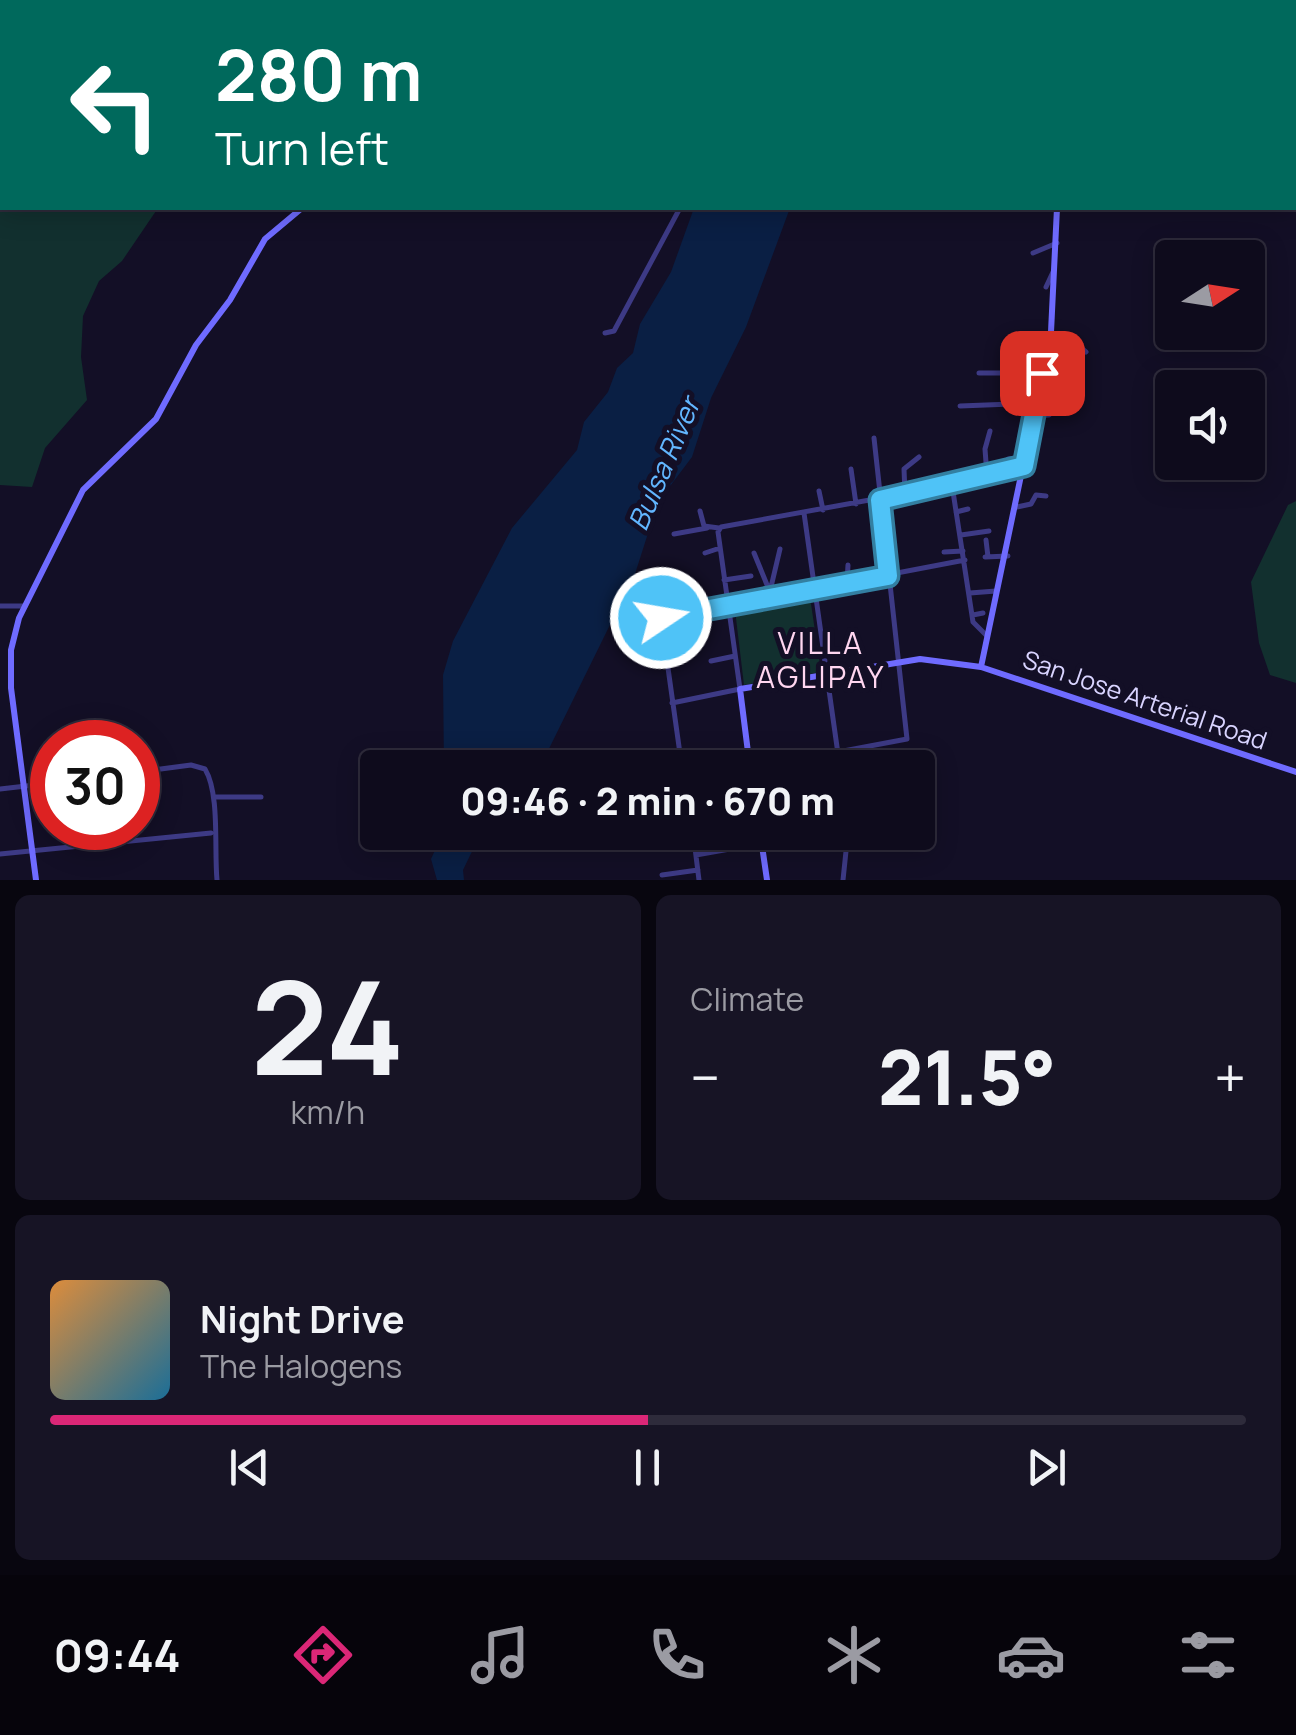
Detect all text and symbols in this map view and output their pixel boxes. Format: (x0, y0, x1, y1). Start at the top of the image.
text: 280 m (215, 26, 423, 122)
icon: left (50, 40, 180, 170)
text: Turn left (215, 117, 389, 179)
north arrow (1155, 240, 1265, 350)
map controls (1155, 240, 1265, 480)
pin (1000, 331, 1085, 416)
icon: arrive (1015, 346, 1070, 401)
button: sound (1155, 370, 1265, 480)
water label: Bulsa River (618, 388, 710, 536)
position arrow (609, 566, 713, 670)
district label: VILLA AGLIPAY (756, 622, 886, 697)
street label: San Jose Arterial Road (1018, 641, 1272, 758)
speed limit sign: 30 (30, 720, 160, 850)
text: 09:46 · 2 min · 670 m (460, 774, 835, 826)
text: 24 (251, 936, 405, 1114)
text: Climate (691, 977, 804, 1021)
text: 21.5° (878, 1025, 1056, 1128)
text: − (691, 1039, 720, 1115)
text: + (1214, 1039, 1246, 1115)
text: km/h (291, 1090, 365, 1134)
text: Night Drive (200, 1292, 405, 1344)
text: The Halogens (200, 1344, 402, 1388)
icon: previous (222, 1440, 277, 1495)
icon: pause (620, 1440, 675, 1495)
icon: next (1019, 1440, 1074, 1495)
icon: directions (288, 1620, 358, 1690)
icon: music (465, 1620, 535, 1690)
icon: phone (642, 1620, 712, 1690)
icon: climate (819, 1620, 889, 1690)
icon: car (996, 1620, 1066, 1690)
icon: filters (1173, 1620, 1243, 1690)
text: 09:44 (53, 1624, 181, 1686)

